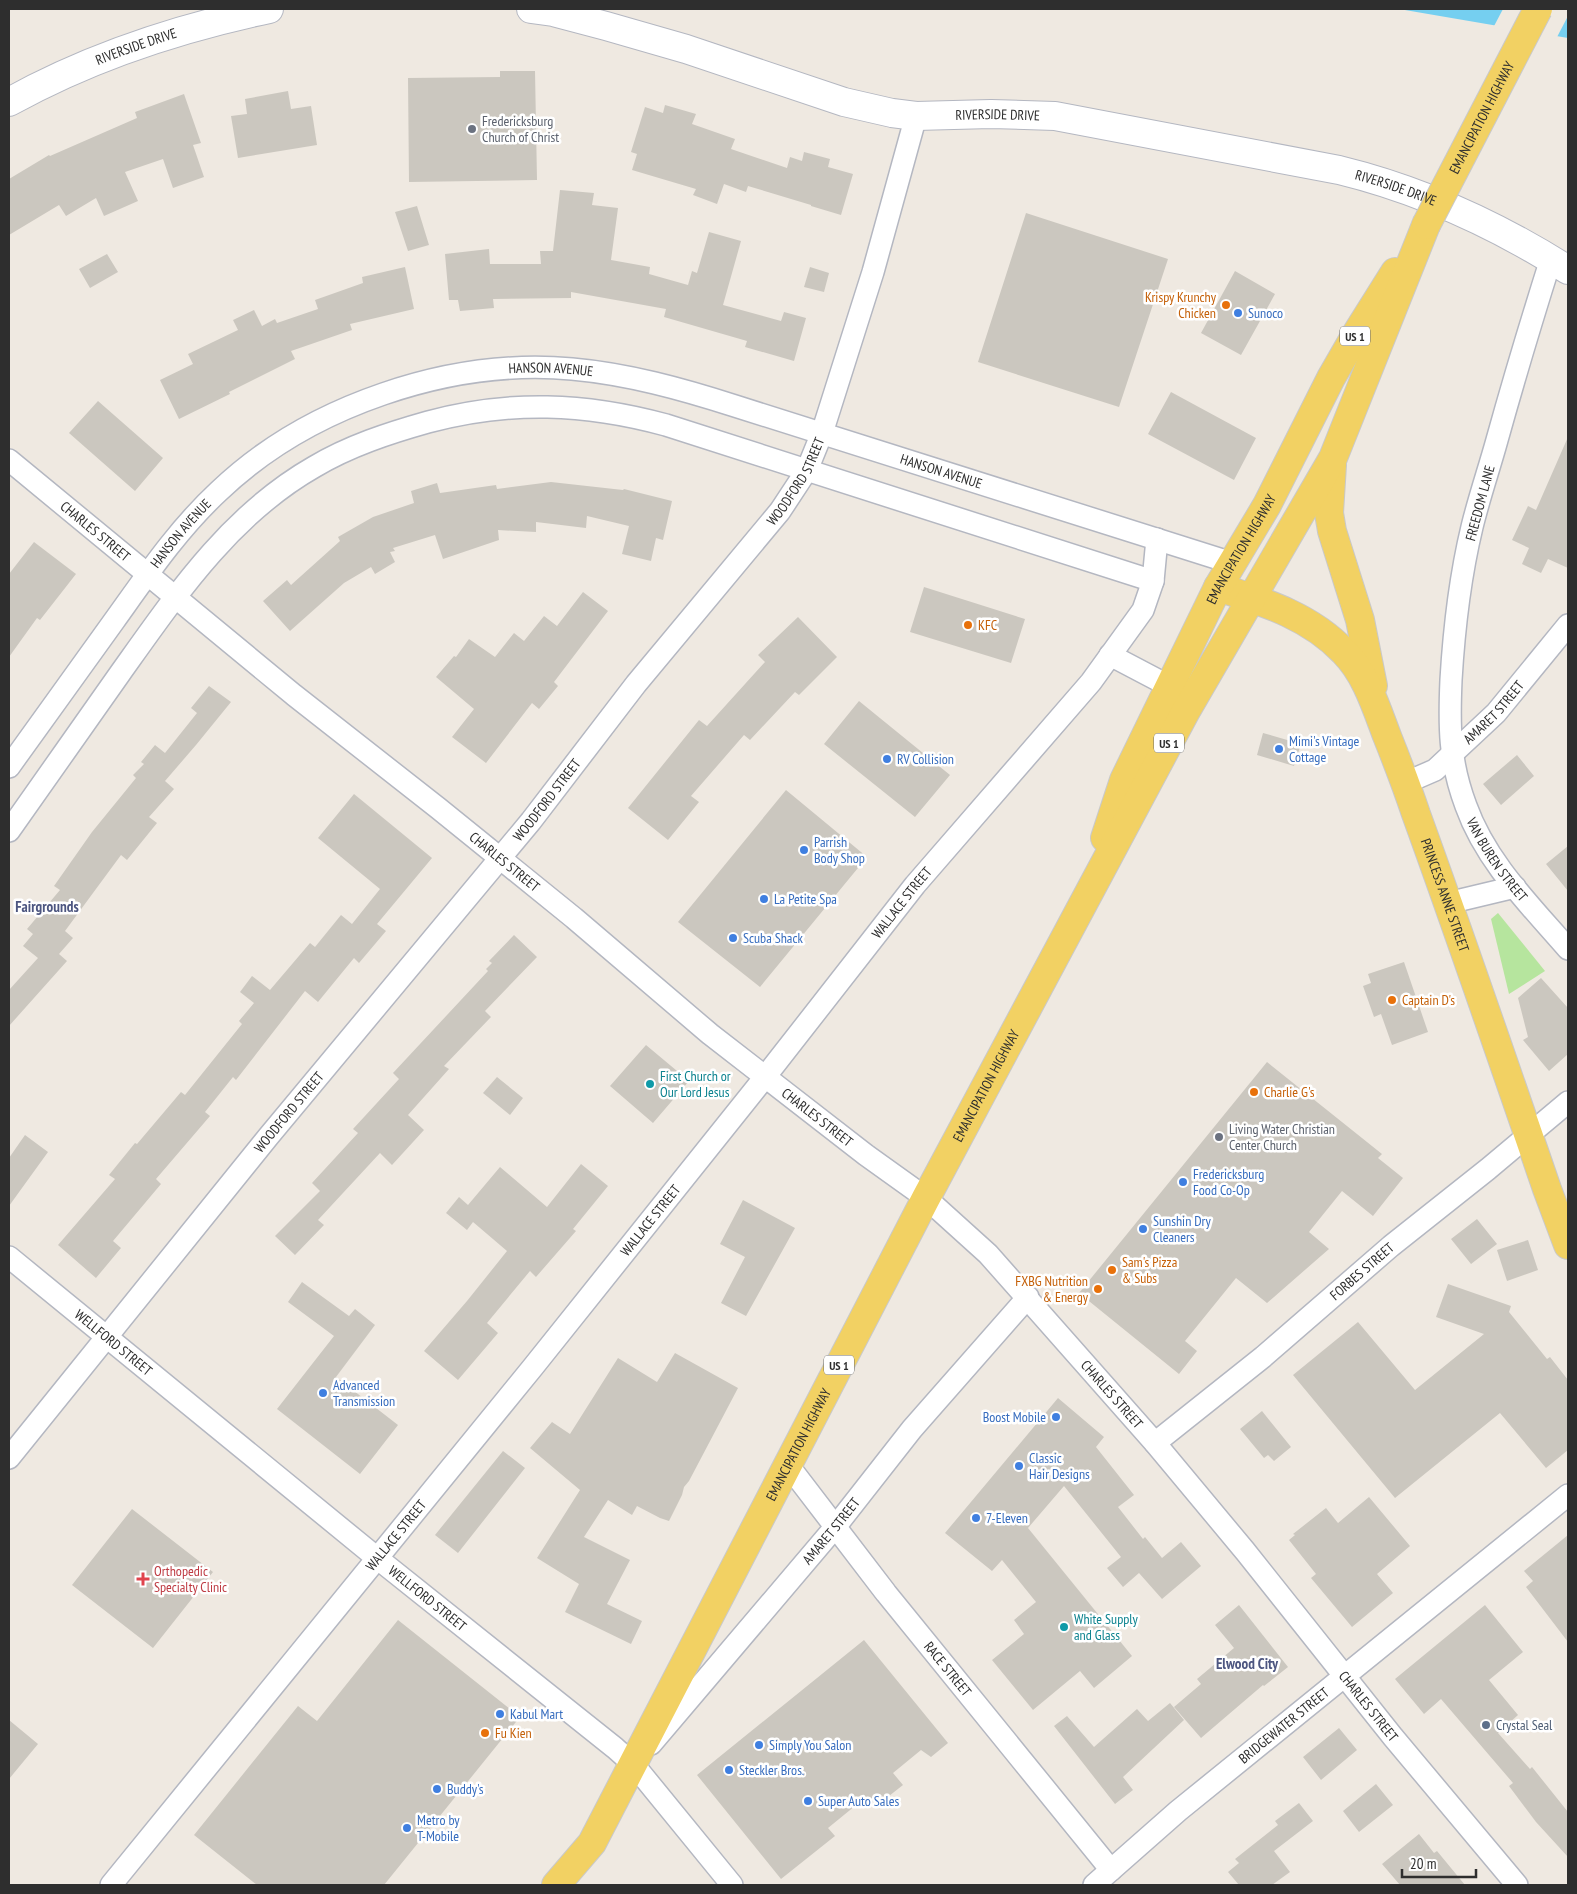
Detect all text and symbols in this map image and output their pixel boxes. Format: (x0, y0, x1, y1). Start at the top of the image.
street label: RIVERSIDE DRIVE (93, 24, 179, 69)
street label: EMANCIPATION HIGHWAY (1445, 58, 1519, 177)
street label: RIVERSIDE DRIVE (955, 105, 1040, 125)
place label: Fredericksburg Church of Christ (482, 112, 559, 146)
marker: Fredericksburg Church of Christ (466, 123, 478, 135)
street label: RIVERSIDE DRIVE (1353, 166, 1439, 210)
place label: Krispy Krunchy Chicken (1145, 288, 1217, 322)
marker: Krispy Krunchy Chicken (1220, 299, 1232, 311)
place label: Sunoco (1248, 304, 1283, 322)
marker: Sunoco (1232, 307, 1244, 319)
road number: US 1 (1340, 326, 1370, 346)
street label: HANSON AVENUE (508, 358, 594, 380)
street label: WOODFORD STREET (763, 434, 829, 529)
street label: HANSON AVENUE (898, 450, 984, 493)
street label: FREEDOM LANE (1461, 463, 1499, 543)
street label: EMANCIPATION HIGHWAY (1202, 491, 1280, 607)
street label: HANSON AVENUE (146, 495, 215, 571)
street label: CHARLES STREET (57, 497, 135, 566)
place label: KFC (978, 616, 998, 634)
marker: KFC (962, 619, 974, 631)
street label: AMARET STREET (1459, 676, 1528, 748)
place label: Mimi's Vintage Cottage (1289, 732, 1359, 766)
road number: US 1 (1154, 734, 1184, 752)
marker: Mimi's Vintage Cottage (1273, 743, 1285, 755)
place label: RV Collision (897, 750, 954, 768)
marker: RV Collision (881, 753, 893, 765)
street label: WOODFORD STREET (509, 754, 585, 845)
street label: VAN BUREN STREET (1462, 814, 1532, 906)
street label: CHARLES STREET (466, 828, 544, 896)
place label: Parrish Body Shop (814, 833, 865, 867)
street label: PRINCESS ANNE STREET (1417, 836, 1474, 955)
marker: Parrish Body Shop (798, 844, 810, 856)
street label: WALLACE STREET (868, 863, 936, 942)
place label: La Petite Spa (774, 890, 837, 908)
marker: La Petite Spa (758, 893, 770, 905)
district label: Fairgrounds (15, 897, 79, 916)
place label: Scuba Shack (743, 929, 803, 947)
marker: Scuba Shack (727, 932, 739, 944)
place label: Captain D's (1402, 991, 1455, 1009)
marker: Captain D's (1386, 994, 1398, 1006)
street label: EMANCIPATION HIGHWAY (949, 1026, 1023, 1145)
street label: WOODFORD STREET (250, 1067, 328, 1156)
place label: First Church or Our Lord Jesus (660, 1067, 731, 1101)
marker: First Church or Our Lord Jesus (644, 1078, 656, 1090)
place label: Charlie G's (1264, 1083, 1315, 1101)
street label: CHARLES STREET (778, 1084, 857, 1151)
marker: Charlie G's (1248, 1086, 1260, 1098)
place label: Living Water Christian Center Church (1229, 1120, 1335, 1154)
marker: Living Water Christian Center Church (1213, 1131, 1225, 1143)
place label: Fredericksburg Food Co-Op (1193, 1165, 1264, 1199)
marker: Fredericksburg Food Co-Op (1177, 1176, 1189, 1188)
street label: WALLACE STREET (616, 1180, 685, 1260)
place label: Sunshin Dry Cleaners (1153, 1212, 1211, 1246)
marker: Sunshin Dry Cleaners (1137, 1223, 1149, 1235)
street label: FORBES STREET (1326, 1238, 1398, 1304)
place label: Sam's Pizza & Subs (1122, 1253, 1177, 1287)
marker: Sam's Pizza & Subs (1106, 1264, 1118, 1276)
place label: FXBG Nutrition & Energy (1015, 1272, 1089, 1306)
marker: FXBG Nutrition & Energy (1092, 1283, 1104, 1295)
street label: WELLFORD STREET (71, 1305, 156, 1380)
road number: US 1 (824, 1356, 854, 1374)
street label: CHARLES STREET (1077, 1356, 1147, 1433)
place label: Advanced Transmission (333, 1376, 395, 1410)
street label: EMANCIPATION HIGHWAY (762, 1385, 835, 1504)
marker: Advanced Transmission (317, 1387, 329, 1399)
place label: Boost Mobile (983, 1408, 1046, 1426)
marker: Boost Mobile (1050, 1411, 1062, 1423)
place label: Classic Hair Designs (1029, 1449, 1090, 1483)
marker: Classic Hair Designs (1013, 1460, 1025, 1472)
street label: AMARET STREET (798, 1493, 864, 1568)
street label: WALLACE STREET (362, 1496, 431, 1575)
place label: 7-Eleven (986, 1509, 1028, 1527)
marker: 7-Eleven (970, 1512, 982, 1524)
place label: Orthopedic Specialty Clinic (154, 1562, 227, 1596)
street label: WELLFORD STREET (385, 1562, 471, 1635)
marker: Orthopedic Specialty Clinic (136, 1572, 150, 1586)
place label: White Supply and Glass (1074, 1610, 1139, 1644)
marker: White Supply and Glass (1058, 1621, 1070, 1633)
street label: RACE STREET (920, 1638, 976, 1701)
district label: Elwood City (1216, 1654, 1279, 1673)
street label: CHARLES STREET (1335, 1667, 1402, 1746)
street label: BRIDGEWATER STREET (1235, 1683, 1333, 1767)
place label: Kabul Mart (510, 1705, 563, 1723)
marker: Kabul Mart (494, 1708, 506, 1720)
place label: Crystal Seal (1496, 1716, 1553, 1734)
marker: Crystal Seal (1480, 1719, 1492, 1731)
place label: Fu Kien (495, 1724, 532, 1742)
marker: Fu Kien (479, 1727, 491, 1739)
place label: Simply You Salon (769, 1736, 852, 1754)
marker: Simply You Salon (753, 1739, 765, 1751)
place label: Steckler Bros. (739, 1761, 804, 1779)
marker: Steckler Bros. (723, 1764, 735, 1776)
place label: Buddy's (447, 1780, 484, 1798)
marker: Buddy's (431, 1783, 443, 1795)
place label: Super Auto Sales (818, 1792, 899, 1810)
marker: Super Auto Sales (802, 1795, 814, 1807)
place label: Metro by T-Mobile (417, 1811, 460, 1845)
marker: Metro by T-Mobile (401, 1822, 413, 1834)
scale bar (1402, 1846, 1476, 1878)
text: 20 m (1410, 1854, 1436, 1873)

